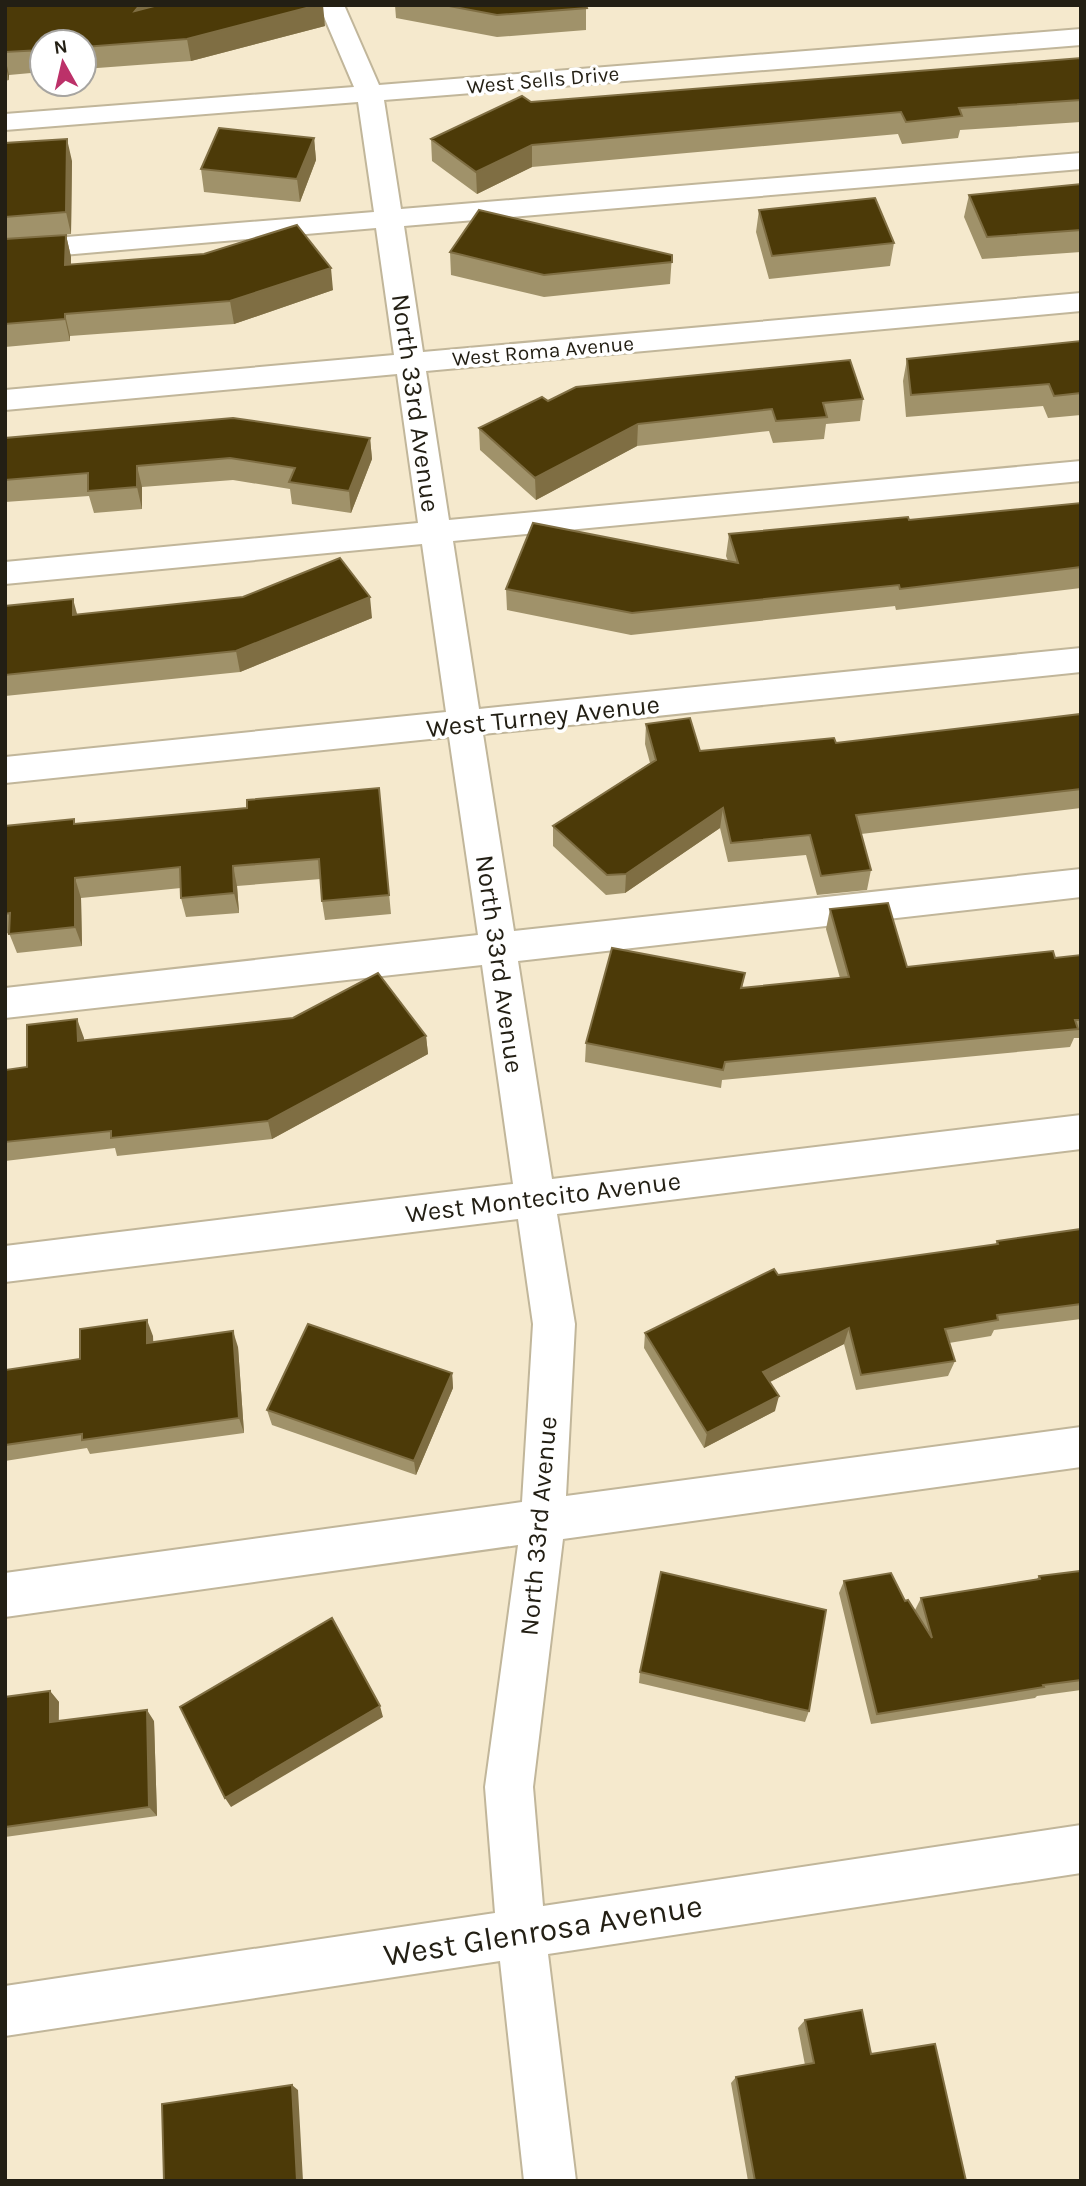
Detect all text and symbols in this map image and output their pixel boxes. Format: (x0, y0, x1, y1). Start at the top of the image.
north arrow (28, 28, 98, 98)
text: N (52, 35, 69, 59)
street label: West Sells Drive (466, 61, 620, 99)
street label: North 33rd Avenue (385, 292, 446, 514)
street label: West Roma Avenue (451, 331, 635, 371)
street label: West Turney Avenue (425, 689, 661, 744)
street label: North 33rd Avenue (469, 853, 530, 1075)
street label: West Montecito Avenue (404, 1165, 683, 1230)
street label: North 33rd Avenue (513, 1415, 564, 1637)
street label: West Glenrosa Avenue (381, 1887, 705, 1974)

